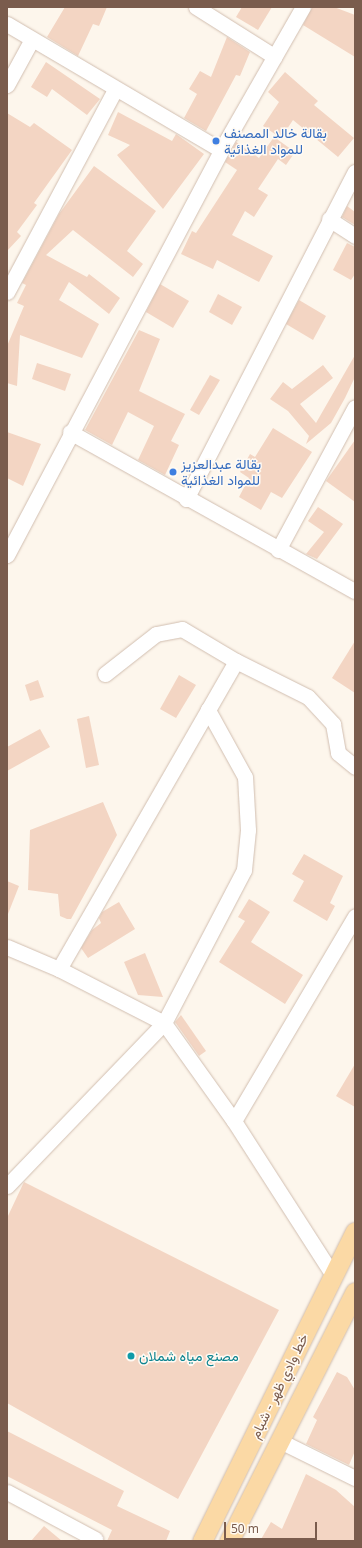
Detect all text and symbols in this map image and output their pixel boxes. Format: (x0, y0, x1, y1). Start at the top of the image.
place label: بقالة خالد المصنف للمواد الغذائية (224, 125, 327, 158)
marker: بقالة خالد المصنف للمواد الغذائية (211, 136, 221, 146)
place label: بقالة عبدالعزيز للمواد الغذائية (181, 456, 261, 488)
marker: بقالة عبدالعزيز للمواد الغذائية (168, 467, 178, 477)
street label: خط وادي ظهر - شبام (246, 1331, 312, 1441)
place label: مصنع مياه شملان (139, 1348, 239, 1364)
marker: مصنع مياه شملان (126, 1351, 136, 1361)
scale bar (226, 1514, 319, 1540)
text: 50 m (231, 1520, 259, 1537)

